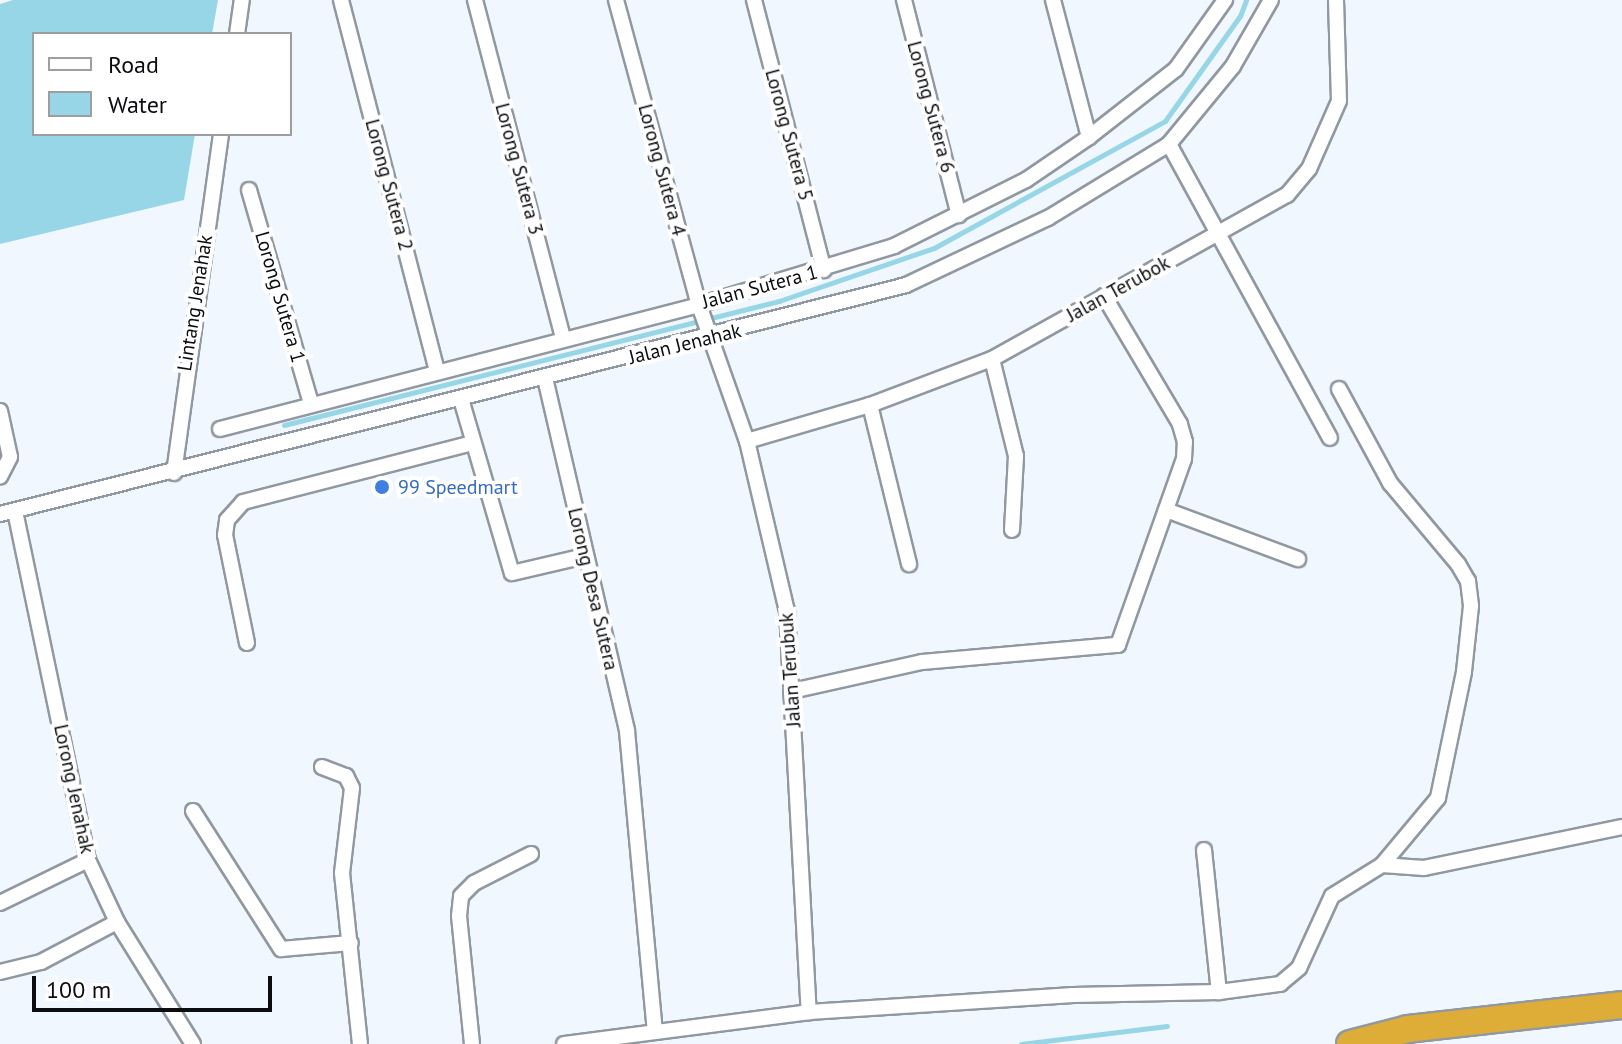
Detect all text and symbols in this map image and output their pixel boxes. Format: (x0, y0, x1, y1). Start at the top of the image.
legend (32, 32, 292, 136)
street label: Lorong Sutera 6 (902, 38, 960, 176)
text: Road (108, 49, 159, 80)
street label: Lorong Sutera 5 (760, 66, 818, 204)
text: Water (108, 89, 167, 120)
street label: Lorong Sutera 3 (490, 100, 548, 238)
street label: Lorong Sutera 4 (633, 101, 691, 239)
street label: Lorong Sutera 2 (360, 116, 418, 254)
street label: Lorong Sutera 1 (250, 229, 310, 365)
street label: Lintang Jenahak (172, 233, 218, 373)
street label: Jalan Terubok (1062, 251, 1174, 327)
street label: Jalan Sutera 1 (699, 260, 821, 314)
street label: Jalan Jenahak (626, 318, 744, 370)
place label: 99 Speedmart (398, 475, 518, 499)
marker: 99 Speedmart (373, 478, 391, 496)
street label: Lorong Desa Sutera (563, 505, 623, 673)
street label: Jalan Terubuk (774, 612, 806, 728)
street label: Lorong Jenahak (49, 722, 99, 856)
scale bar (36, 960, 276, 1010)
text: 100 m (46, 974, 111, 1005)

